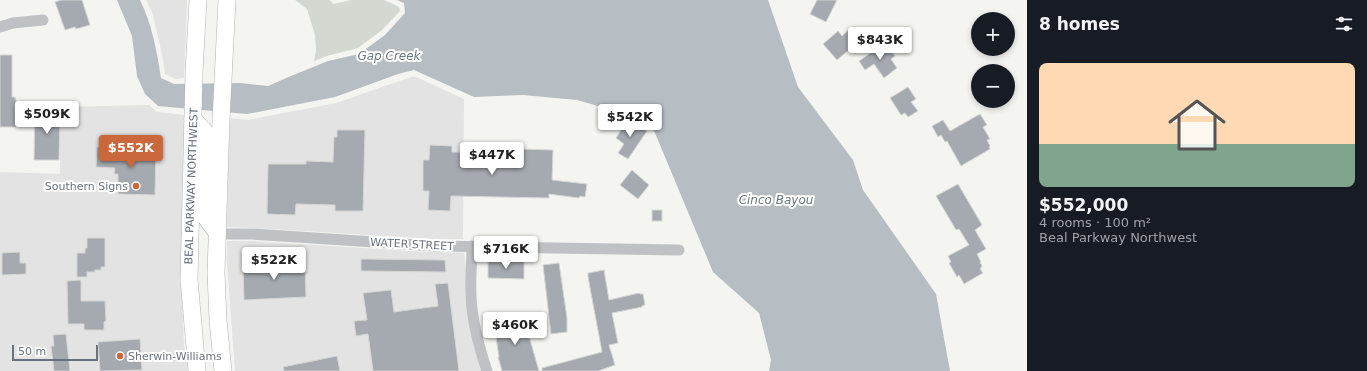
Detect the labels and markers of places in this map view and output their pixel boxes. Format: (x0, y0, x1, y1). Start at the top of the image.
pin: $843K (852, 27, 908, 61)
pin: $509K (19, 101, 75, 135)
pin: $542K (602, 104, 658, 138)
pin: $552K (103, 135, 159, 169)
pin: $447K (464, 142, 520, 176)
place label: Southern Signs (45, 180, 128, 193)
marker: Southern Signs (131, 181, 141, 191)
pin: $716K (478, 236, 534, 270)
pin: $522K (246, 247, 302, 281)
pin: $460K (487, 312, 543, 346)
place label: Sherwin-Williams (128, 350, 222, 363)
marker: Sherwin-Williams (115, 351, 125, 361)

